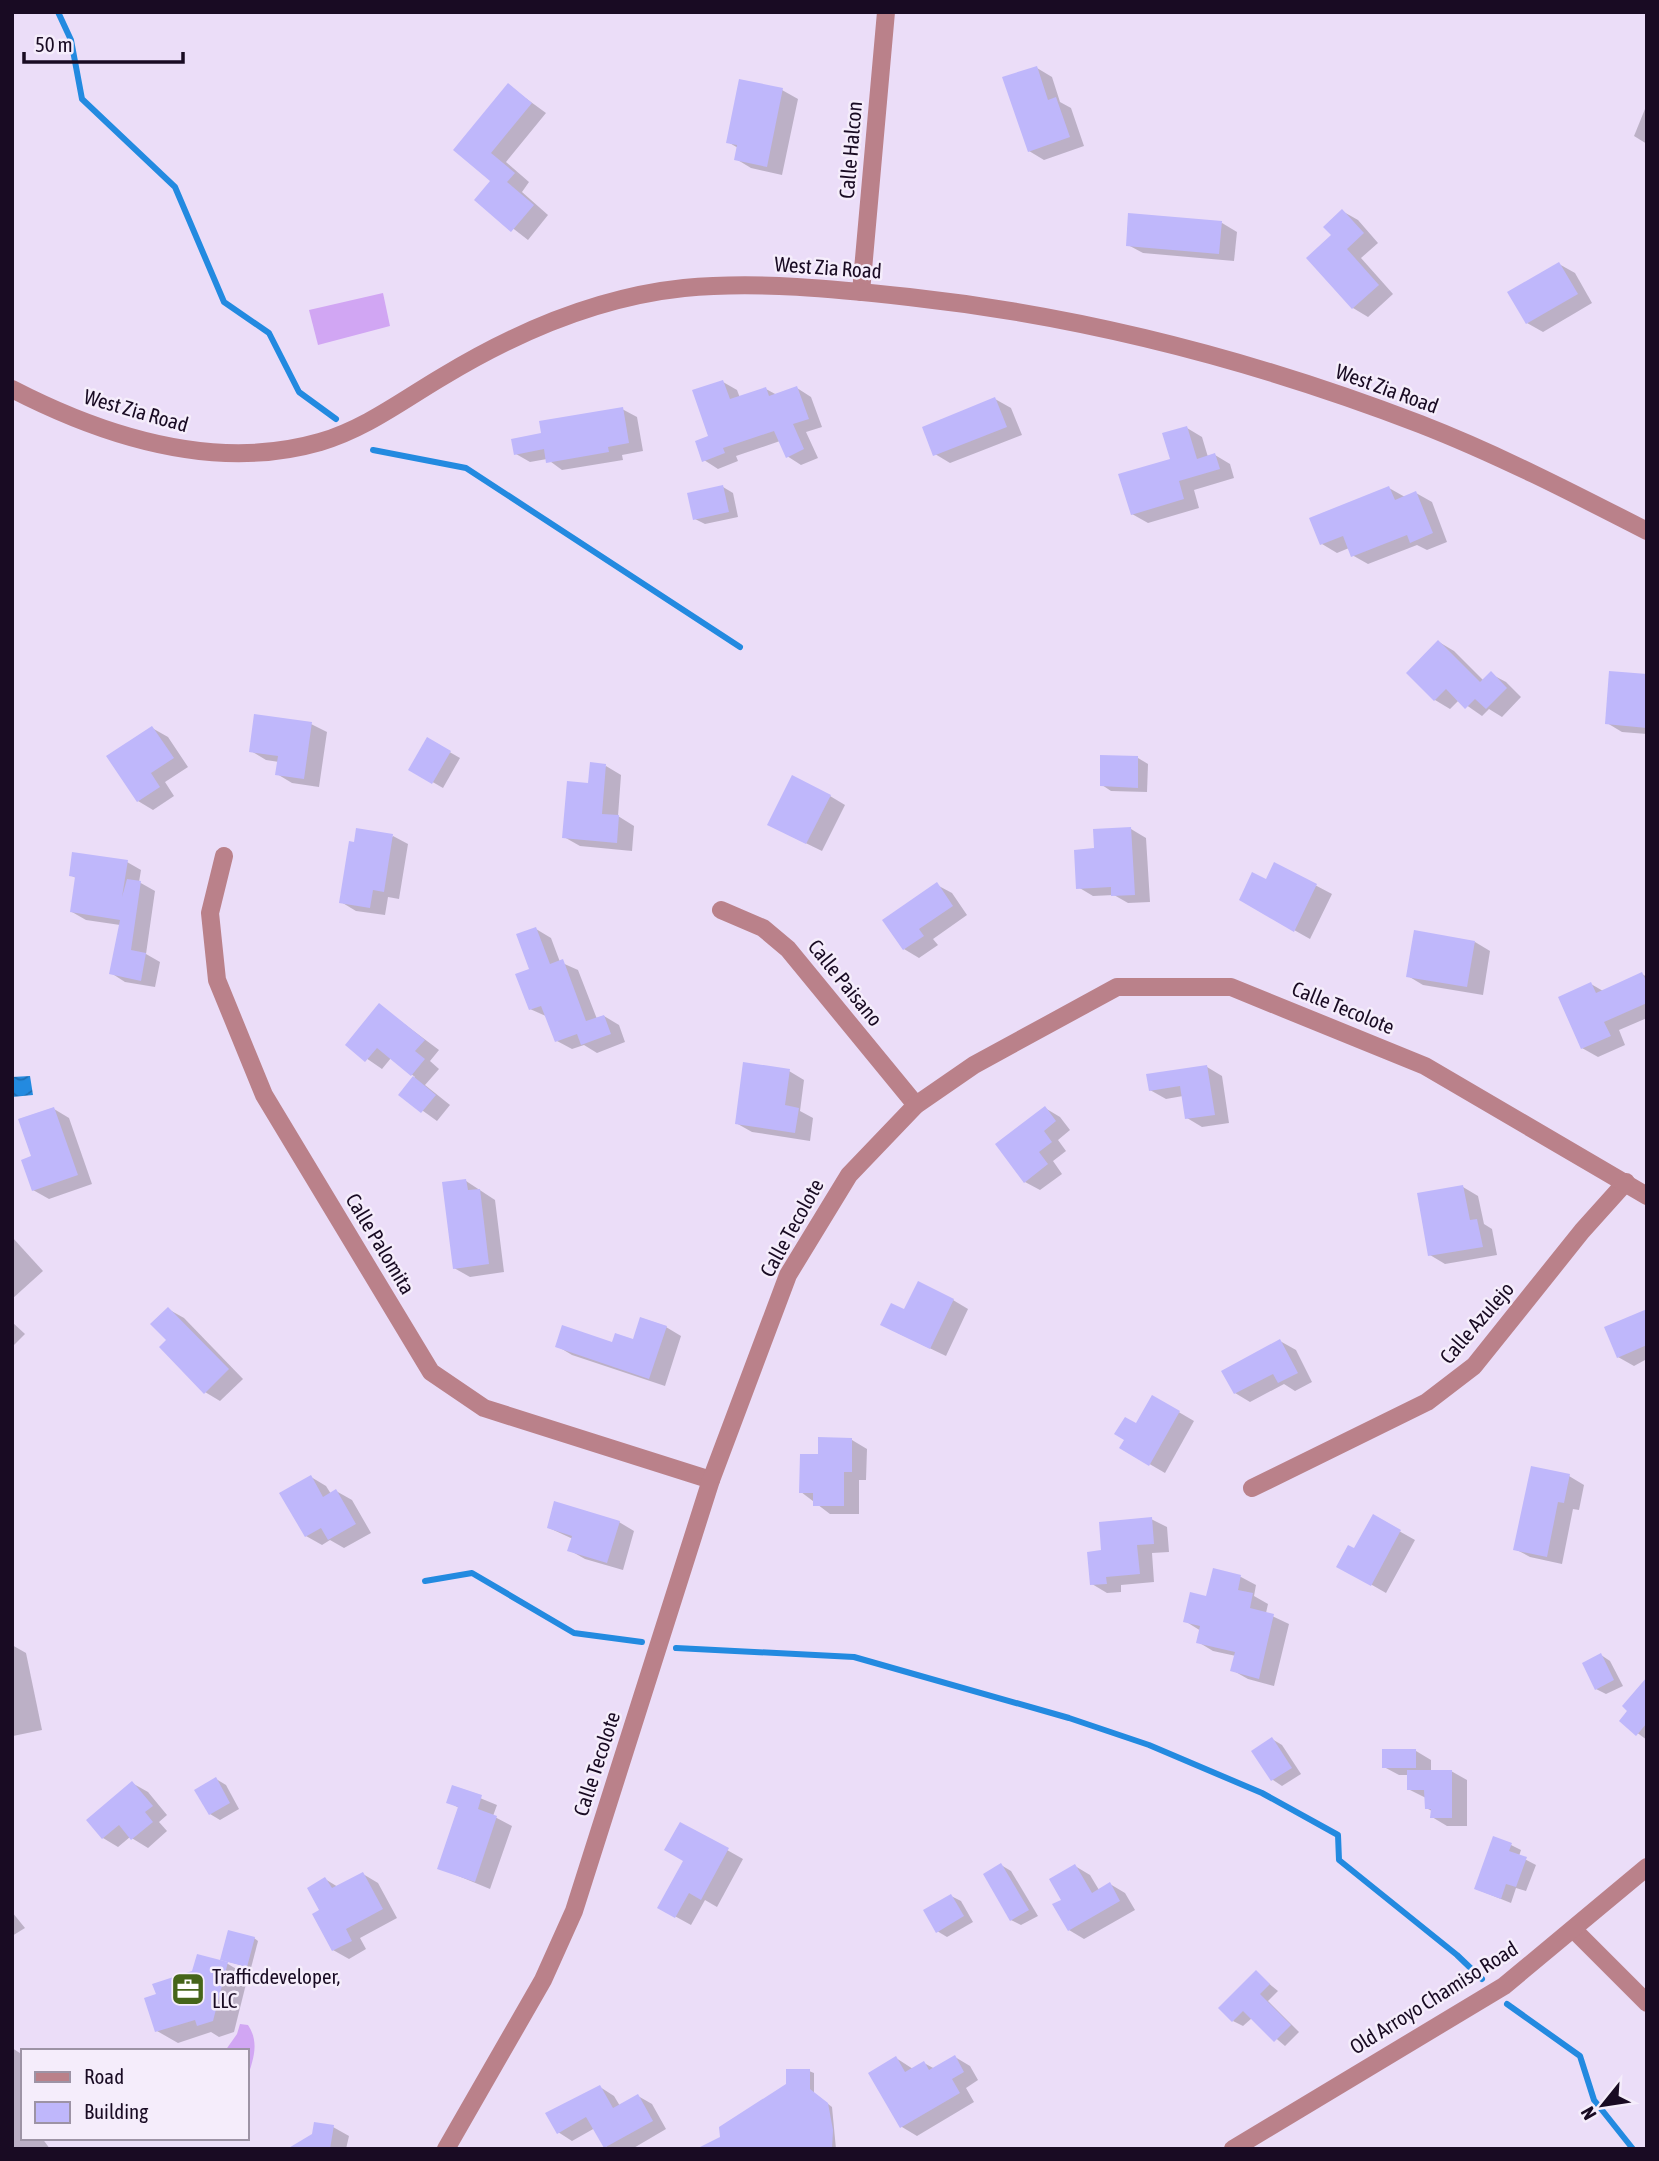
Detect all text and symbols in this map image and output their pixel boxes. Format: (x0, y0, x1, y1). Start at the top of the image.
scale bar (24, 21, 184, 65)
text: 50 m (35, 32, 73, 56)
street label: Calle Halcon (834, 100, 866, 200)
street label: West Zia Road (774, 251, 883, 283)
street label: West Zia Road (1333, 358, 1442, 418)
street label: West Zia Road (81, 384, 191, 436)
street label: Calle Paisano (804, 934, 888, 1030)
street label: Calle Tecolote (1289, 976, 1398, 1038)
street label: Calle Tecolote (754, 1174, 828, 1281)
street label: Calle Palomita (341, 1189, 420, 1298)
street label: Calle Azulejo (1434, 1277, 1518, 1368)
street label: Calle Tecolote (568, 1709, 624, 1819)
street label: Old Arroyo Chamiso Road (1345, 1936, 1522, 2059)
place label: Trafficdeveloper, LLC (212, 1964, 340, 2012)
office icon: Trafficdeveloper, LLC (169, 1970, 207, 2008)
legend (21, 2049, 248, 2140)
text: Road (84, 2064, 124, 2088)
north arrow (1568, 2070, 1638, 2140)
text: Building (84, 2099, 148, 2123)
text: N (1576, 2103, 1601, 2124)

